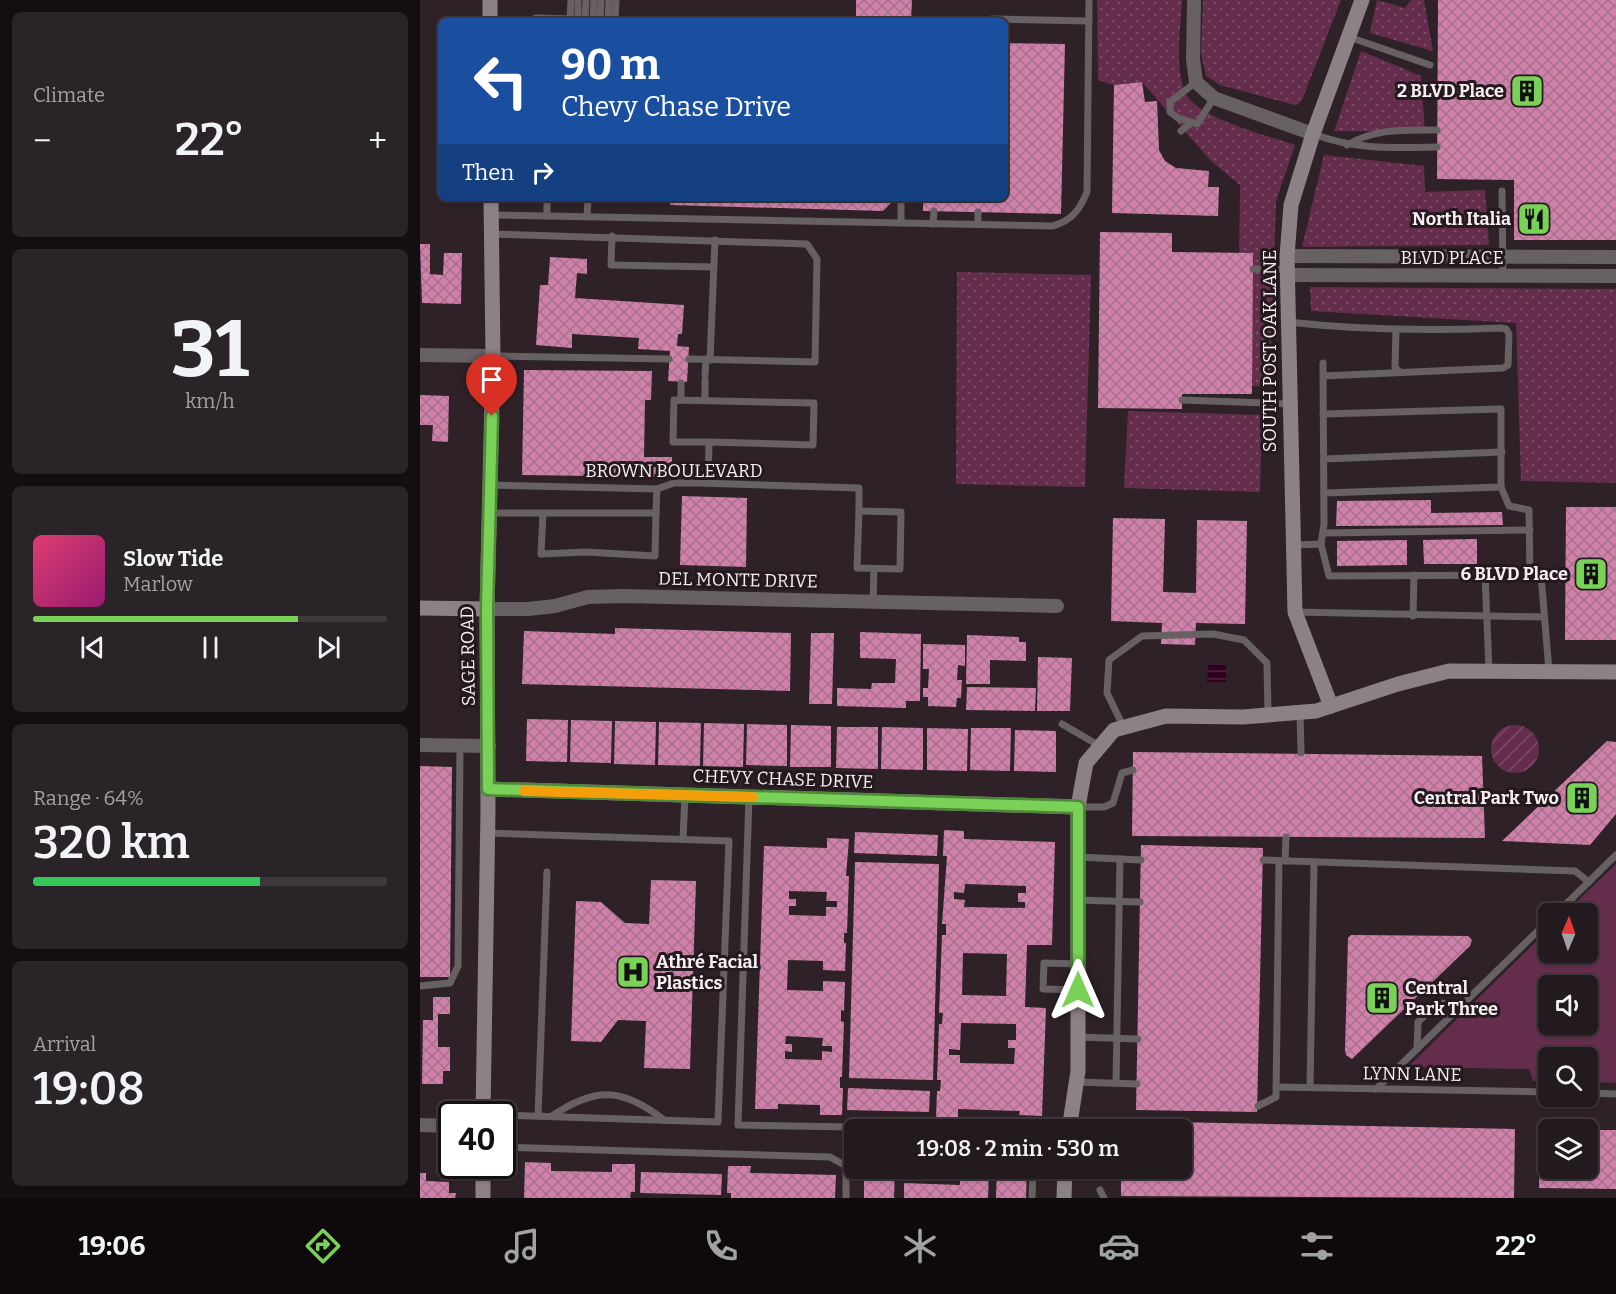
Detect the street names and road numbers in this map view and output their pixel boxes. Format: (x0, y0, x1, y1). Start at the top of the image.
street label: BLVD PLACE (1400, 247, 1504, 269)
street label: SOUTH POST OAK LANE (1259, 250, 1281, 452)
street label: BROWN BOULEVARD (585, 460, 763, 482)
street label: DEL MONTE DRIVE (658, 568, 818, 592)
street label: SAGE ROAD (456, 606, 480, 706)
street label: CHEVY CHASE DRIVE (692, 765, 874, 793)
street label: LYNN LANE (1362, 1062, 1462, 1086)

